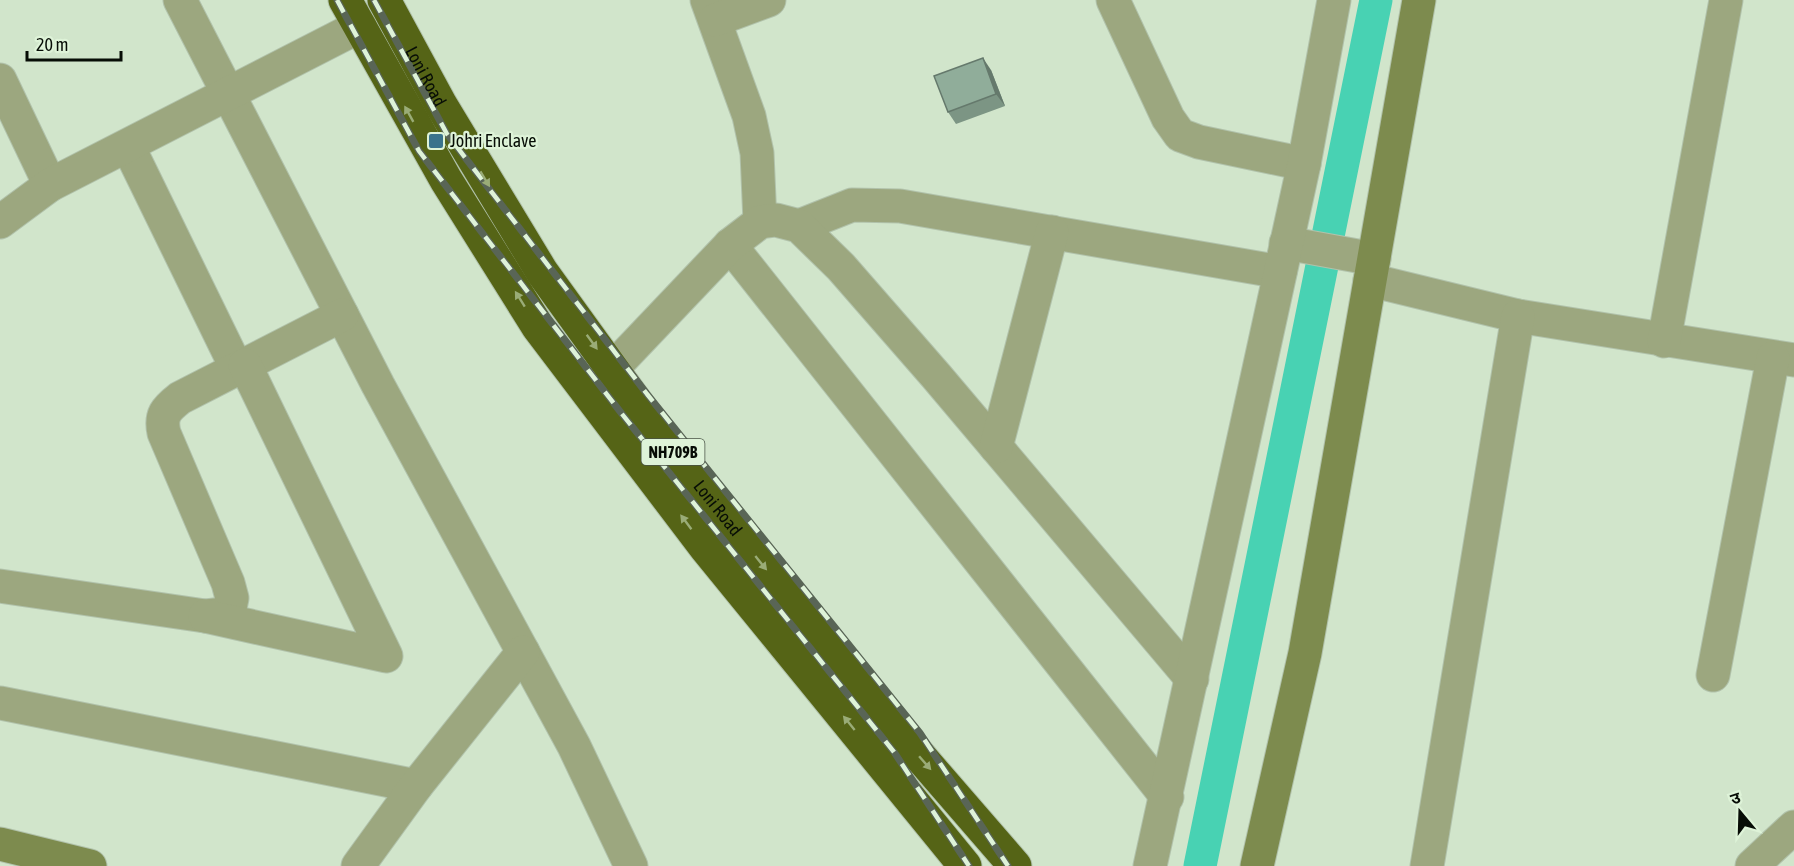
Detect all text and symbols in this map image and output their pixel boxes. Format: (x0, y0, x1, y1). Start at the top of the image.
scale bar (27, 24, 122, 62)
text: 20 m (36, 34, 68, 55)
street label: Loni Road (401, 43, 451, 110)
one-way arrow (404, 105, 414, 122)
place label: Johri Enclave (450, 130, 536, 151)
marker: Johri Enclave (427, 132, 445, 150)
one-way arrow (480, 171, 491, 187)
one-way arrow (514, 291, 526, 307)
one-way arrow (586, 333, 598, 349)
road number: NH709B (642, 439, 704, 465)
street label: Loni Road (689, 476, 747, 540)
one-way arrow (681, 515, 693, 530)
one-way arrow (755, 555, 768, 571)
one-way arrow (842, 715, 855, 731)
one-way arrow (918, 755, 931, 770)
north arrow (1710, 782, 1770, 842)
text: उ (1728, 788, 1743, 808)

